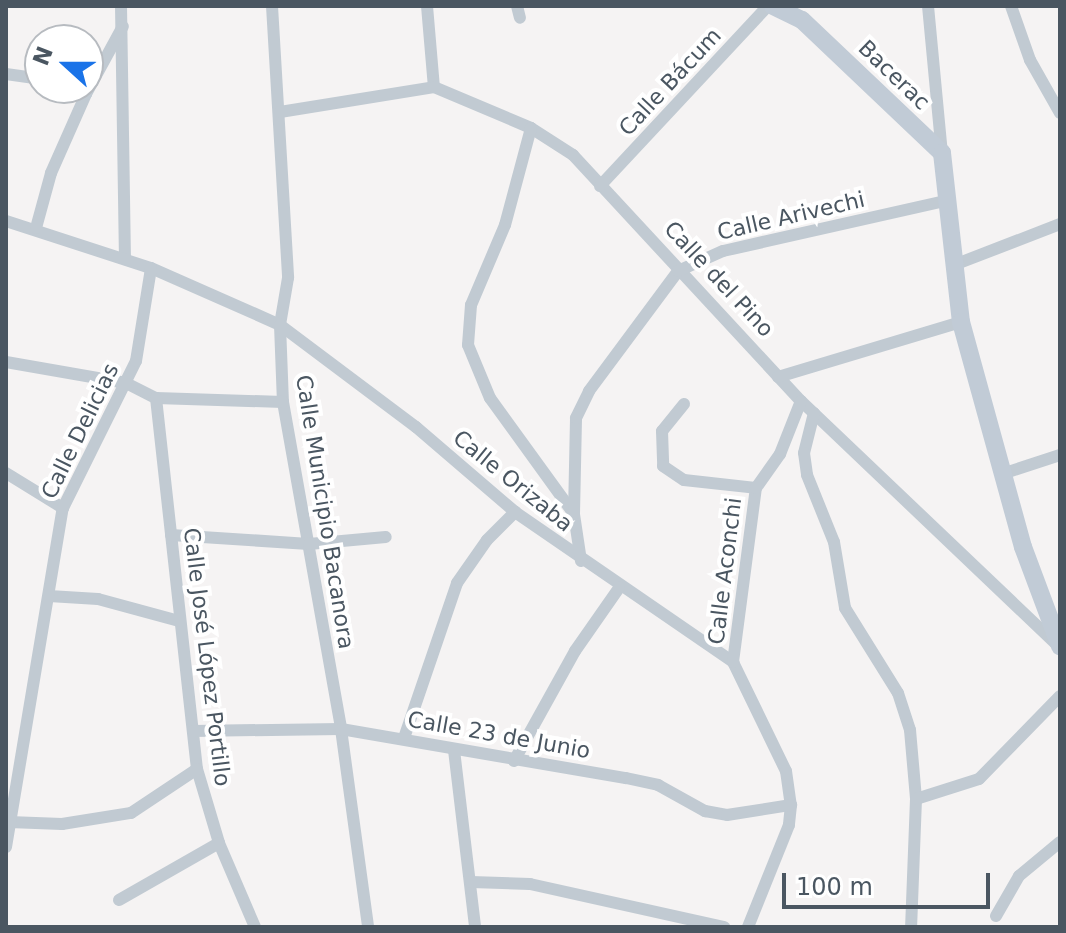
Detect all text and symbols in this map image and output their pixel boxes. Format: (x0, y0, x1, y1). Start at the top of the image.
street label: Calle Bácum (613, 23, 727, 141)
north arrow (24, 24, 104, 104)
street label: Bacerac (853, 35, 935, 115)
text: N (28, 43, 58, 69)
street label: Calle Arivechi (715, 186, 867, 246)
street label: Calle del Pino (659, 216, 779, 342)
street label: Calle Delicias (36, 359, 124, 503)
street label: Calle Municipio Bacanora (290, 373, 360, 651)
street label: Calle Orizaba (448, 425, 578, 537)
street label: Calle Aconchi (703, 496, 747, 646)
street label: Calle José López Portillo (178, 526, 236, 788)
street label: Calle 23 de Junio (406, 706, 592, 764)
scale bar (786, 857, 994, 907)
text: 100 m (796, 873, 873, 901)

